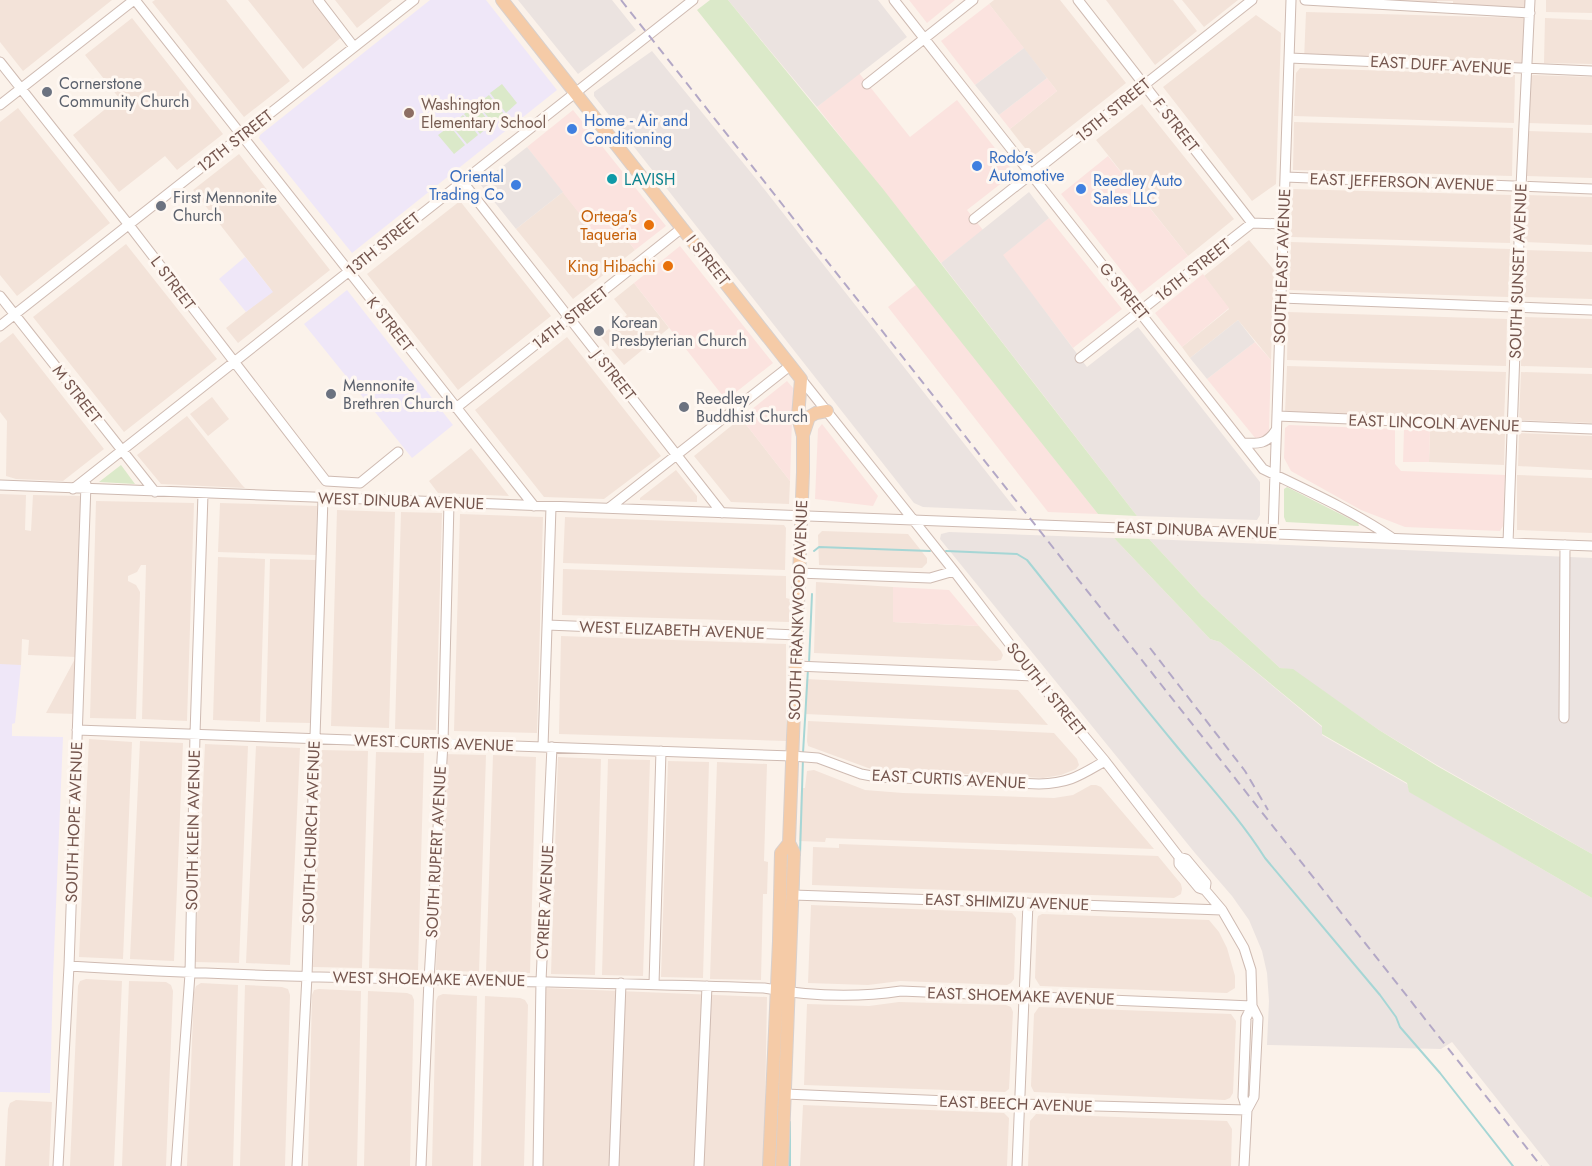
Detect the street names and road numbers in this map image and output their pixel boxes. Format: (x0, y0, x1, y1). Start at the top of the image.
street label: EAST DUFF AVENUE (1370, 50, 1512, 80)
street label: 15TH STREET (1071, 72, 1156, 147)
street label: F STREET (1148, 93, 1205, 157)
street label: 12TH STREET (192, 104, 278, 178)
street label: EAST JEFFERSON AVENUE (1309, 167, 1495, 197)
street label: SOUTH SUNSET AVENUE (1503, 183, 1533, 359)
street label: SOUTH EAST AVENUE (1268, 188, 1296, 344)
street label: 13TH STREET (341, 207, 425, 281)
street label: I STREET (681, 230, 736, 291)
street label: 16TH STREET (1150, 233, 1236, 307)
street label: L STREET (145, 251, 201, 315)
street label: G STREET (1094, 258, 1154, 325)
street label: 14TH STREET (527, 281, 613, 355)
street label: K STREET (361, 292, 419, 357)
street label: J STREET (586, 343, 642, 406)
street label: M STREET (47, 360, 107, 428)
street label: EAST LINCOLN AVENUE (1348, 409, 1520, 437)
street label: WEST DINUBA AVENUE (317, 487, 485, 515)
street label: SOUTH FRANKWOOD AVENUE (783, 499, 813, 721)
street label: EAST DINUBA AVENUE (1116, 516, 1278, 544)
street label: WEST ELIZABETH AVENUE (579, 615, 765, 645)
street label: SOUTH I STREET (1001, 637, 1091, 741)
street label: WEST CURTIS AVENUE (354, 729, 514, 757)
street label: SOUTH CHURCH AVENUE (296, 740, 326, 924)
street label: SOUTH HOPE AVENUE (60, 741, 88, 903)
street label: SOUTH KLEIN AVENUE (180, 749, 206, 911)
street label: EAST CURTIS AVENUE (871, 763, 1027, 795)
street label: SOUTH RUPERT AVENUE (420, 765, 452, 939)
street label: CYRIER AVENUE (531, 844, 559, 960)
street label: EAST SHIMIZU AVENUE (924, 888, 1090, 916)
street label: WEST SHOEMAKE AVENUE (332, 966, 526, 992)
street label: EAST SHOEMAKE AVENUE (927, 981, 1115, 1011)
street label: EAST BEECH AVENUE (939, 1090, 1093, 1118)

